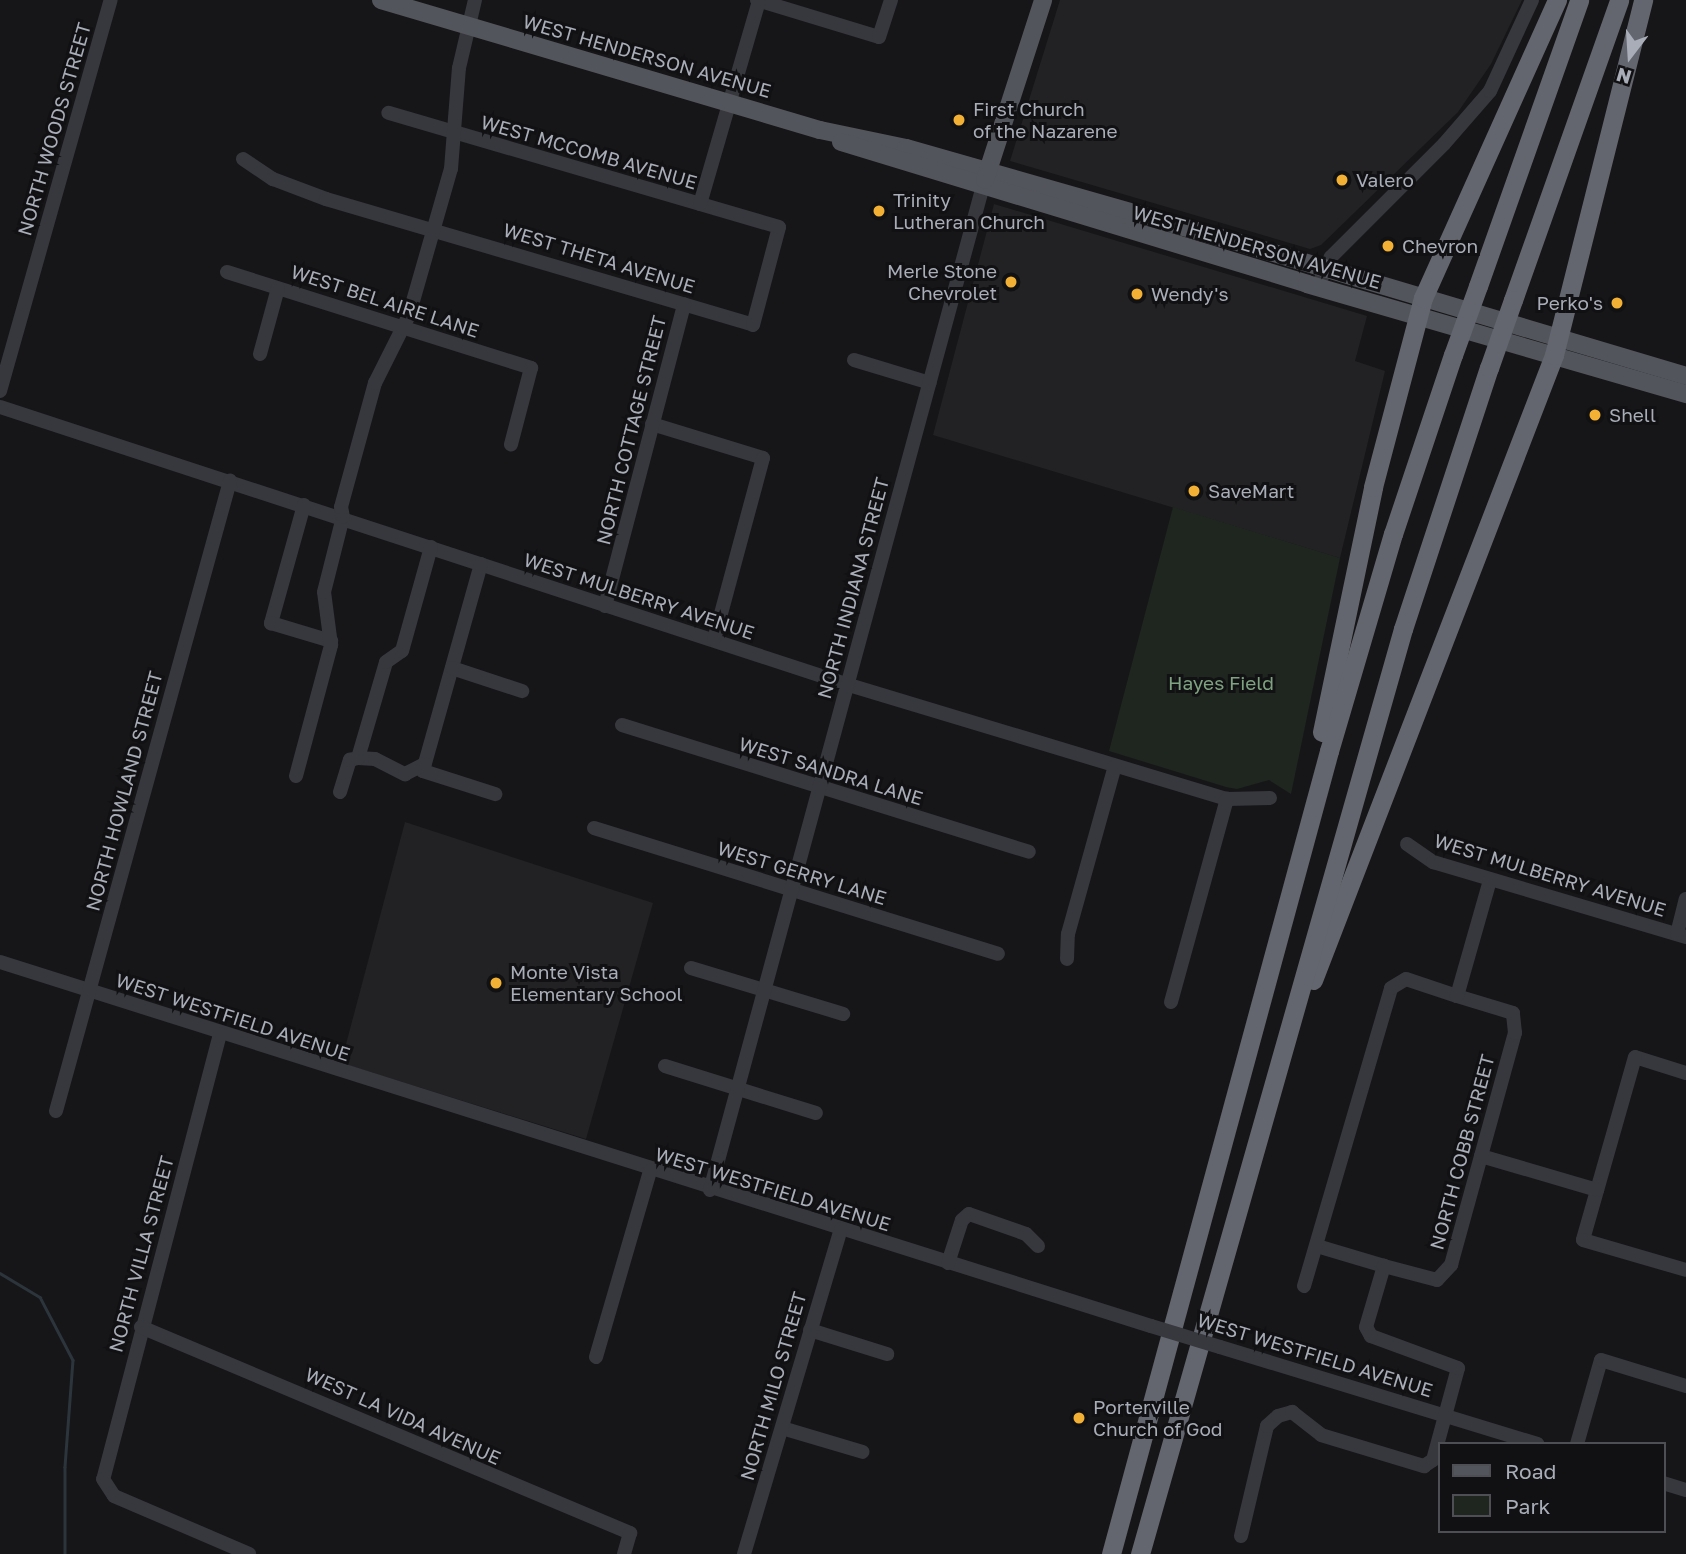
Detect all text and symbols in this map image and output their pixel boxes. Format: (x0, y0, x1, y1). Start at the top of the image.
street label: WEST HENDERSON AVENUE (520, 10, 774, 102)
street label: NORTH WOODS STREET (13, 20, 95, 238)
north arrow (1595, 21, 1665, 91)
text: N (1613, 63, 1634, 90)
place label: First Church of the Nazarene (973, 98, 1117, 142)
street label: WEST MCCOMB AVENUE (478, 110, 700, 194)
marker: First Church of the Nazarene (951, 112, 967, 128)
place label: Valero (1356, 169, 1414, 191)
marker: Valero (1334, 172, 1350, 188)
place label: Trinity Lutheran Church (893, 189, 1045, 233)
street label: WEST HENDERSON AVENUE (1130, 201, 1384, 293)
marker: Trinity Lutheran Church (871, 203, 887, 219)
street label: WEST THETA AVENUE (500, 218, 698, 298)
place label: Chevron (1402, 235, 1478, 257)
marker: Chevron (1380, 238, 1396, 254)
street label: WEST BEL AIRE LANE (288, 260, 482, 342)
place label: Merle Stone Chevrolet (887, 260, 997, 304)
marker: Merle Stone Chevrolet (1003, 274, 1019, 290)
place label: Wendy's (1151, 283, 1229, 305)
marker: Wendy's (1129, 286, 1145, 302)
place label: Perko's (1537, 292, 1603, 314)
marker: Perko's (1609, 295, 1625, 311)
street label: NORTH COTTAGE STREET (591, 313, 671, 547)
place label: Shell (1609, 404, 1656, 426)
marker: Shell (1587, 407, 1603, 423)
street label: NORTH INDIANA STREET (812, 475, 894, 701)
place label: SaveMart (1208, 480, 1294, 502)
marker: SaveMart (1186, 483, 1202, 499)
street label: WEST MULBERRY AVENUE (521, 548, 757, 644)
street label: NORTH HOWLAND STREET (81, 669, 167, 913)
park label: Hayes Field (1168, 672, 1274, 694)
street label: WEST SANDRA LANE (736, 732, 926, 810)
street label: WEST MULBERRY AVENUE (1431, 829, 1669, 921)
street label: WEST GERRY LANE (715, 836, 889, 910)
place label: Monte Vista Elementary School (510, 961, 683, 1005)
street label: WEST WESTFIELD AVENUE (113, 968, 353, 1066)
marker: Monte Vista Elementary School (488, 975, 504, 991)
street label: NORTH COBB STREET (1425, 1052, 1499, 1252)
street label: WEST WESTFIELD AVENUE (653, 1142, 893, 1236)
street label: NORTH VILLA STREET (104, 1153, 178, 1355)
street label: NORTH MILO STREET (735, 1289, 811, 1483)
street label: WEST WESTFIELD AVENUE (1195, 1308, 1435, 1402)
street label: WEST LA VIDA AVENUE (302, 1363, 504, 1469)
place label: Porterville Church of God (1093, 1396, 1222, 1440)
marker: Porterville Church of God (1071, 1410, 1087, 1426)
legend (1438, 1442, 1665, 1533)
text: Road (1505, 1458, 1556, 1484)
text: Park (1505, 1493, 1550, 1519)

